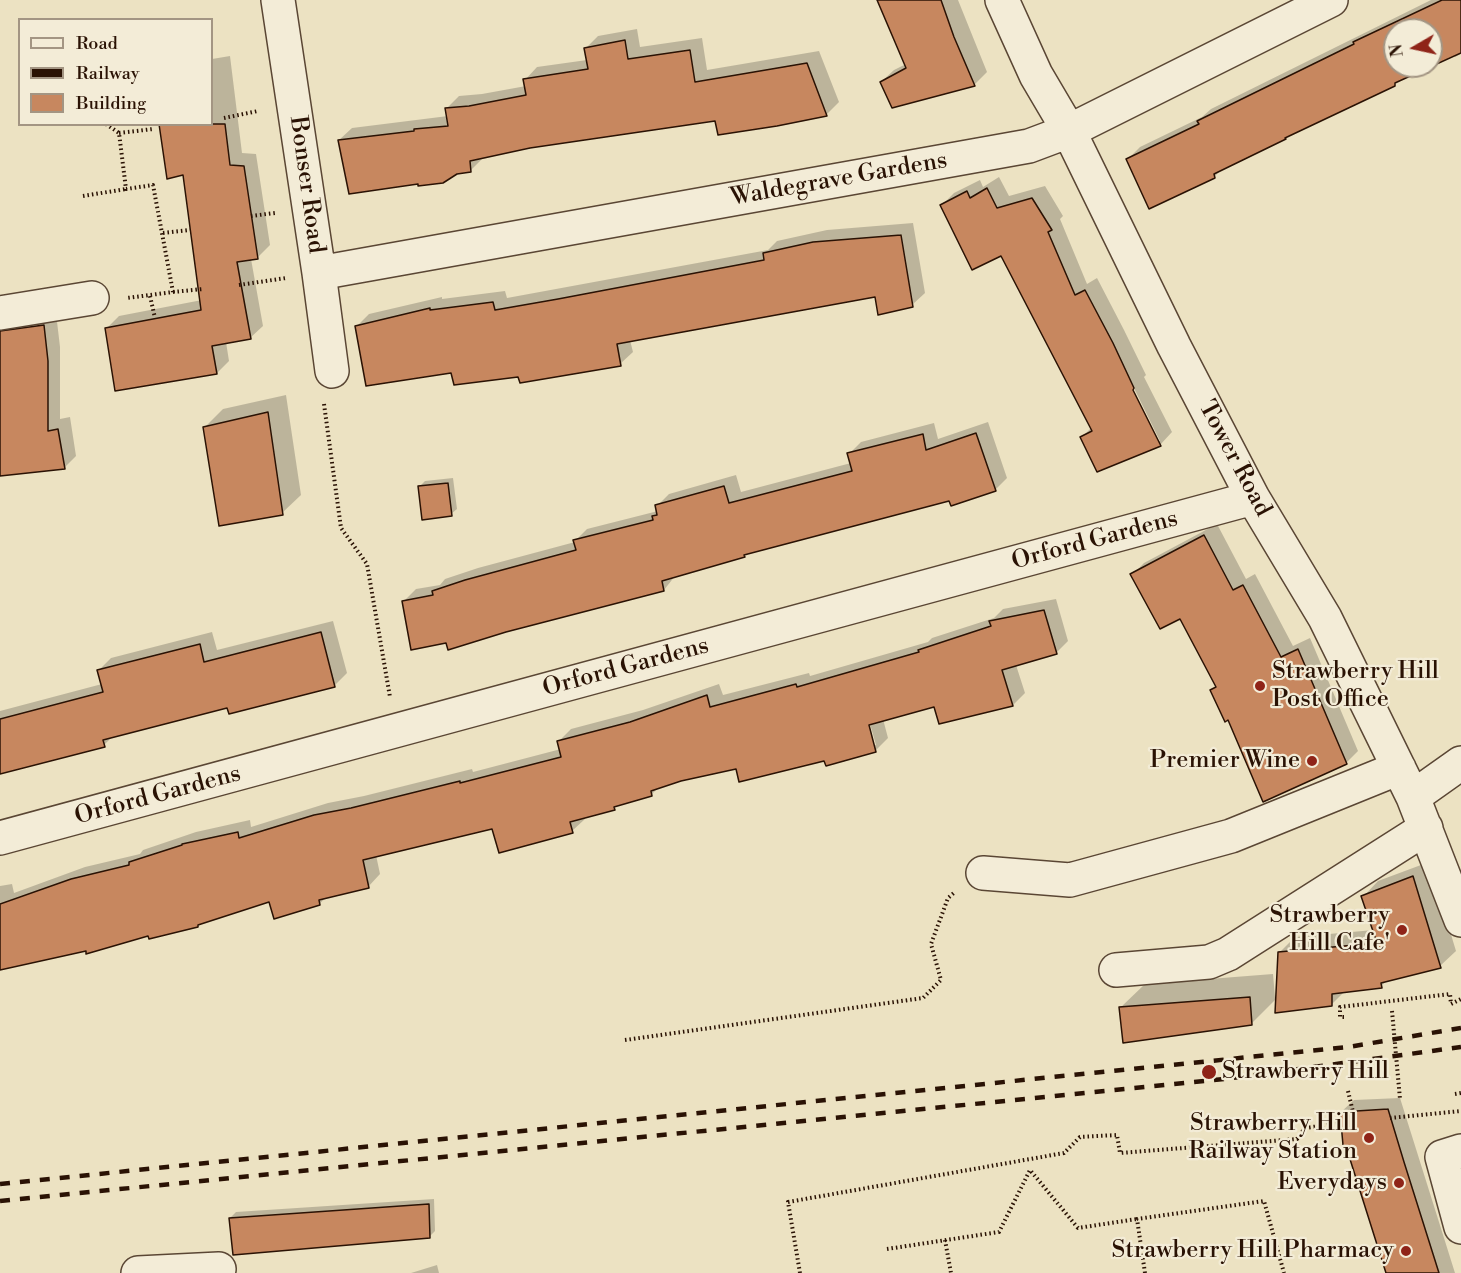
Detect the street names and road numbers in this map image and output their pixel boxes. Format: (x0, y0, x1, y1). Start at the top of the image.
street label: Bonser Road (282, 115, 330, 255)
street label: Waldegrave Gardens (728, 147, 950, 213)
street label: Tower Road (1191, 396, 1277, 522)
street label: Orford Gardens (1009, 505, 1181, 577)
street label: Orford Gardens (540, 632, 712, 704)
street label: Orford Gardens (72, 760, 244, 832)

